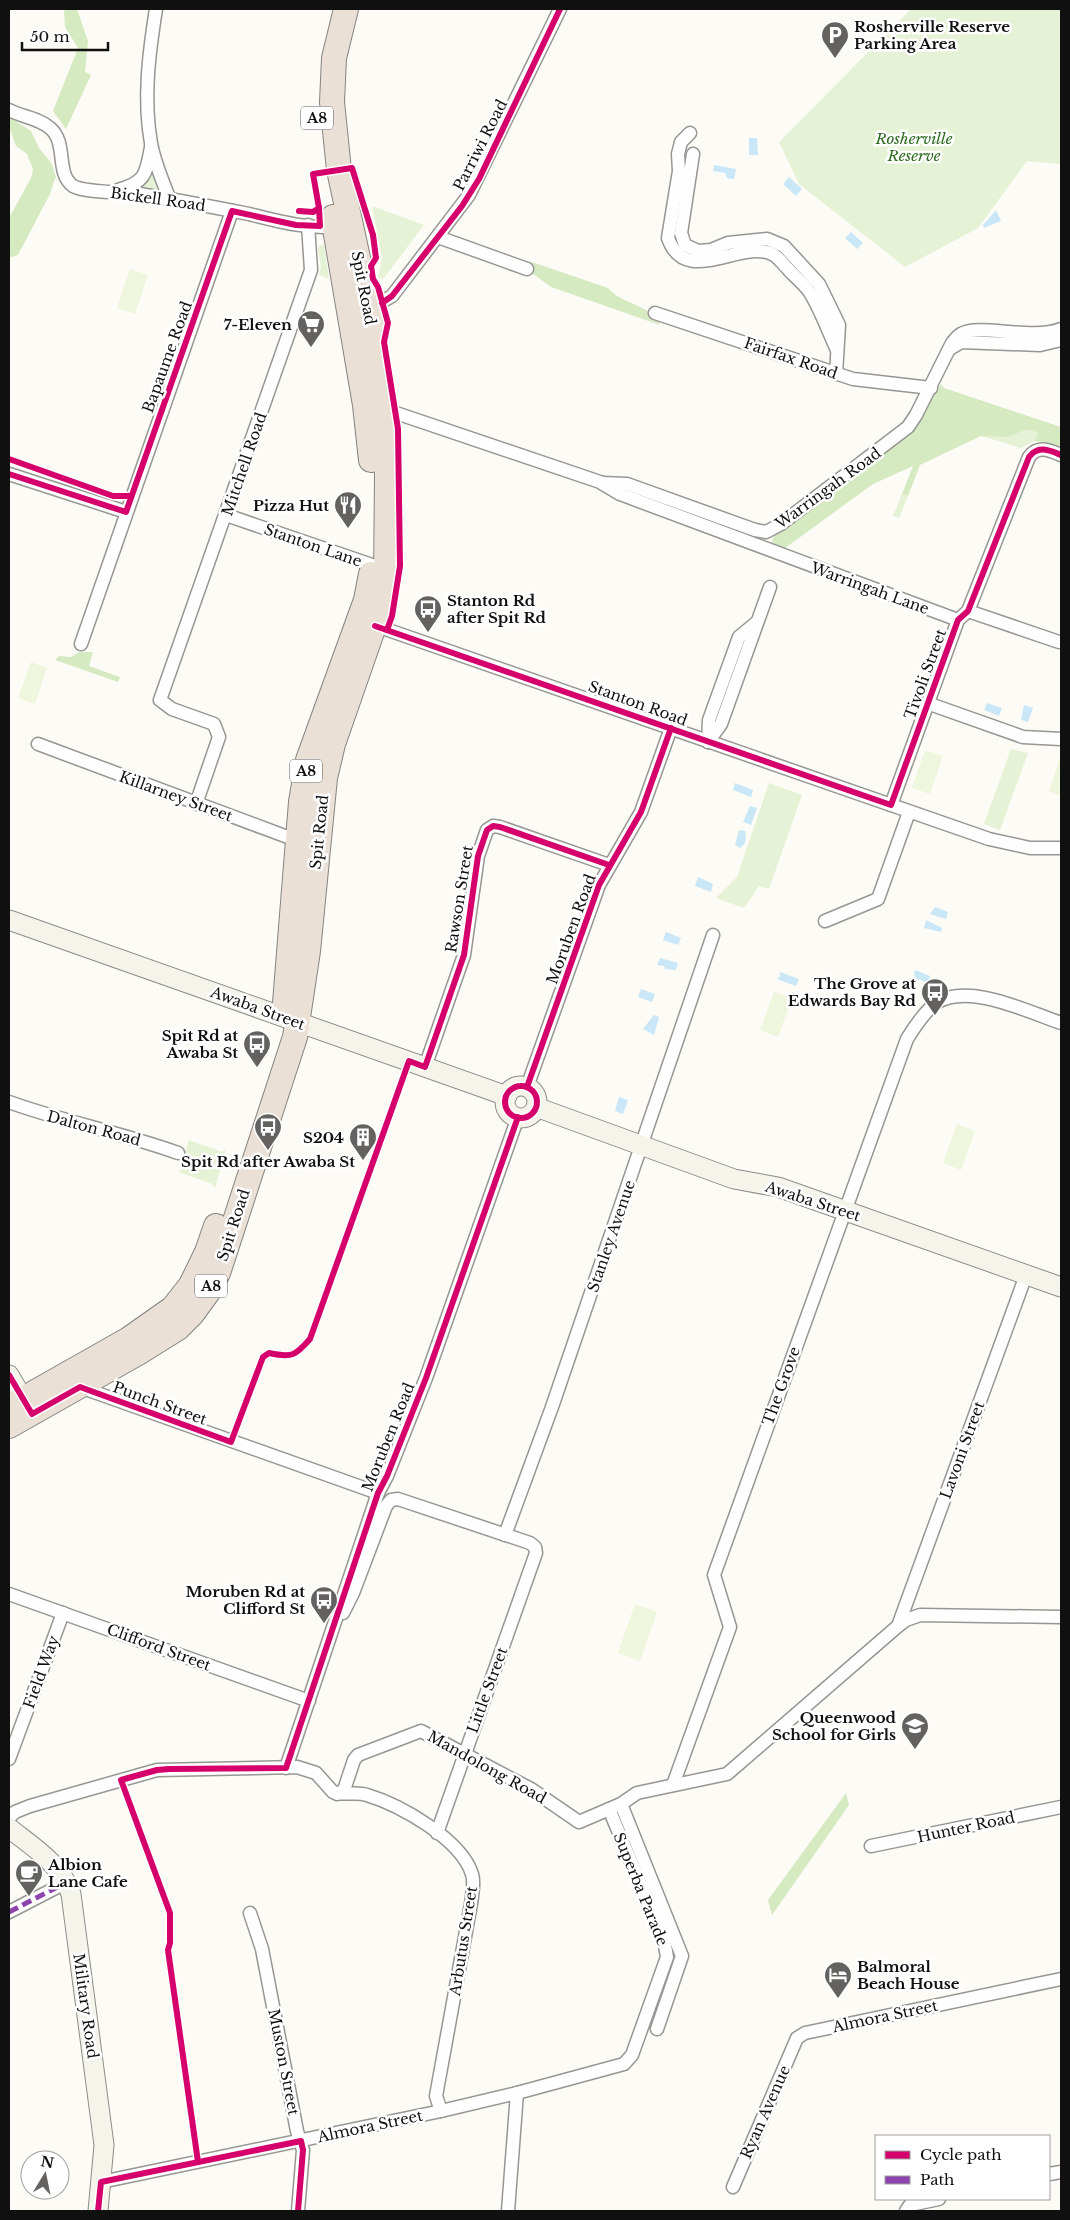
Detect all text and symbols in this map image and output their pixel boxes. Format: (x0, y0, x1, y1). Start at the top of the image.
place label: Rosherville Reserve Parking Area (854, 17, 1010, 53)
scale bar (22, 20, 109, 52)
parking icon: Rosherville Reserve Parking Area (820, 20, 850, 59)
text: 50 m (30, 27, 70, 46)
street label: Parriwi Road (449, 96, 511, 194)
road number: A8 (301, 106, 333, 130)
park label: Rosherville Reserve (874, 129, 953, 165)
street label: Bickell Road (109, 183, 207, 215)
street label: Spit Road (348, 249, 380, 327)
street label: Bapaume Road (138, 299, 196, 415)
supermarket icon: 7-Eleven (296, 309, 326, 348)
place label: 7-Eleven (224, 315, 292, 334)
street label: Fairfax Road (742, 333, 840, 383)
street label: Mitchell Road (217, 410, 271, 518)
street label: Warringah Road (771, 443, 885, 533)
restaurant icon: Pizza Hut (333, 490, 363, 529)
place label: Pizza Hut (253, 496, 329, 515)
street label: Stanton Lane (262, 519, 364, 571)
street label: Warringah Lane (807, 557, 932, 618)
place label: Stanton Rd after Spit Rd (447, 591, 547, 627)
bus stop icon: Stanton Rd after Spit Rd (413, 594, 443, 633)
street label: Tivoli Street (900, 626, 950, 722)
street label: Stanton Road (586, 676, 690, 730)
road number: A8 (290, 759, 322, 782)
street label: Killarney Street (117, 767, 236, 825)
street label: Spit Road (306, 794, 332, 870)
street label: Rawson Street (441, 843, 477, 954)
street label: Moruben Road (542, 871, 600, 987)
place label: The Grove at Edwards Bay Rd (788, 974, 917, 1010)
bus stop icon: The Grove at Edwards Bay Rd (920, 977, 950, 1016)
street label: Awaba Street (207, 982, 308, 1034)
place label: Spit Rd at Awaba St (162, 1026, 238, 1062)
bus stop icon: Spit Rd at Awaba St (242, 1029, 272, 1068)
street label: Dalton Road (45, 1106, 143, 1150)
bus stop icon: Spit Rd after Awaba St (253, 1112, 283, 1151)
building icon: S204 (348, 1122, 378, 1161)
place label: S204 (303, 1128, 344, 1147)
place label: Spit Rd after Awaba St (181, 1152, 355, 1171)
street label: Awaba Street (762, 1176, 863, 1225)
street label: Stanley Avenue (583, 1178, 639, 1294)
street label: Spit Road (212, 1186, 254, 1264)
road number: A8 (195, 1274, 227, 1298)
street label: The Grove (758, 1344, 804, 1428)
street label: Punch Street (110, 1377, 210, 1429)
street label: Moruben Road (357, 1380, 419, 1494)
street label: Lavoni Street (936, 1398, 989, 1501)
place label: Moruben Rd at Clifford St (186, 1582, 305, 1618)
bus stop icon: Moruben Rd at Clifford St (309, 1585, 339, 1624)
street label: Clifford Street (104, 1619, 214, 1675)
street label: Field Way (19, 1632, 63, 1711)
street label: Little Street (463, 1644, 511, 1736)
place label: Queenwood School for Girls (772, 1708, 897, 1744)
school or university icon: Queenwood School for Girls (900, 1711, 930, 1750)
street label: Mandolong Road (424, 1726, 550, 1808)
street label: Hunter Road (915, 1807, 1017, 1847)
street label: Superba Parade (610, 1830, 672, 1948)
place label: Albion Lane Cafe (47, 1855, 128, 1891)
cafe icon: Albion Lane Cafe (14, 1858, 44, 1897)
street label: Arbutus Street (445, 1885, 481, 1998)
street label: Military Road (69, 1952, 103, 2060)
place label: Balmoral Beach House (857, 1957, 960, 1993)
hotel icon: Balmoral Beach House (823, 1960, 853, 1999)
street label: Almora Street (830, 1996, 940, 2037)
street label: Muston Street (264, 2007, 304, 2117)
street label: Ryan Avenue (736, 2062, 794, 2162)
street label: Almora Street (315, 2106, 425, 2147)
legend (875, 2135, 1050, 2200)
text: Cycle path (920, 2145, 1002, 2164)
north arrow (20, 2150, 70, 2200)
text: N (39, 2152, 55, 2172)
text: Path (920, 2170, 954, 2189)

